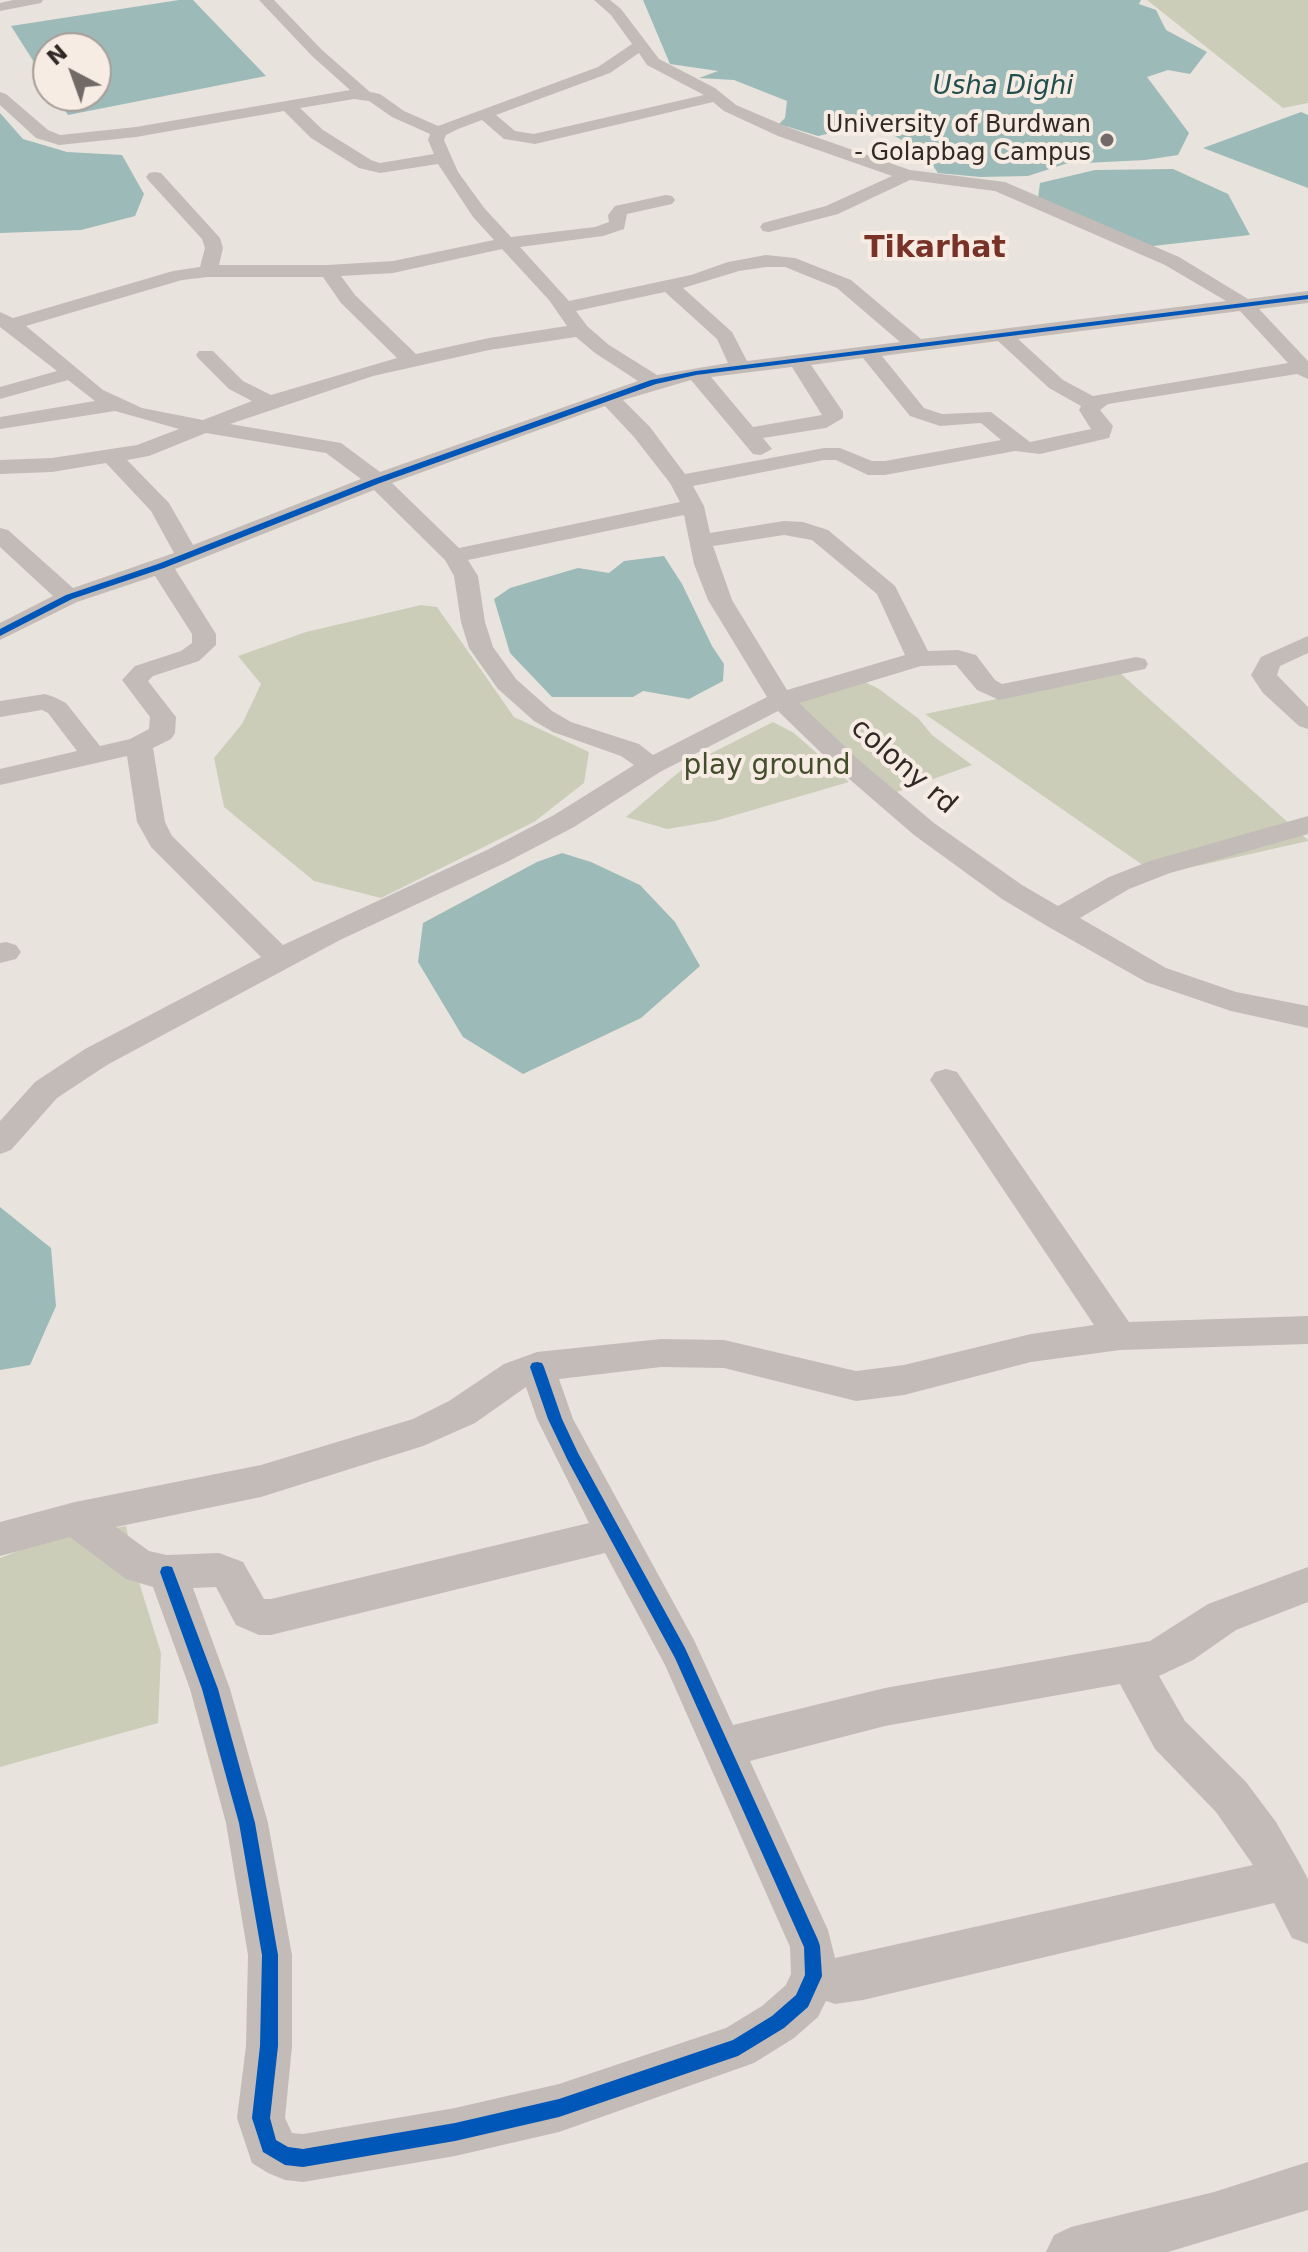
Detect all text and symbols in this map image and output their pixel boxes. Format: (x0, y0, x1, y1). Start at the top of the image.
north arrow (32, 32, 112, 112)
text: N (42, 40, 72, 71)
water label: Usha Dighi (933, 71, 1073, 103)
place label: University of Burdwan - Golapbag Campus (826, 112, 1091, 168)
marker: University of Burdwan - Golapbag Campus (1098, 131, 1116, 149)
district label: Tikarhat (864, 231, 1006, 267)
street label: colony rd (843, 712, 963, 822)
park label: play ground (683, 750, 851, 784)

